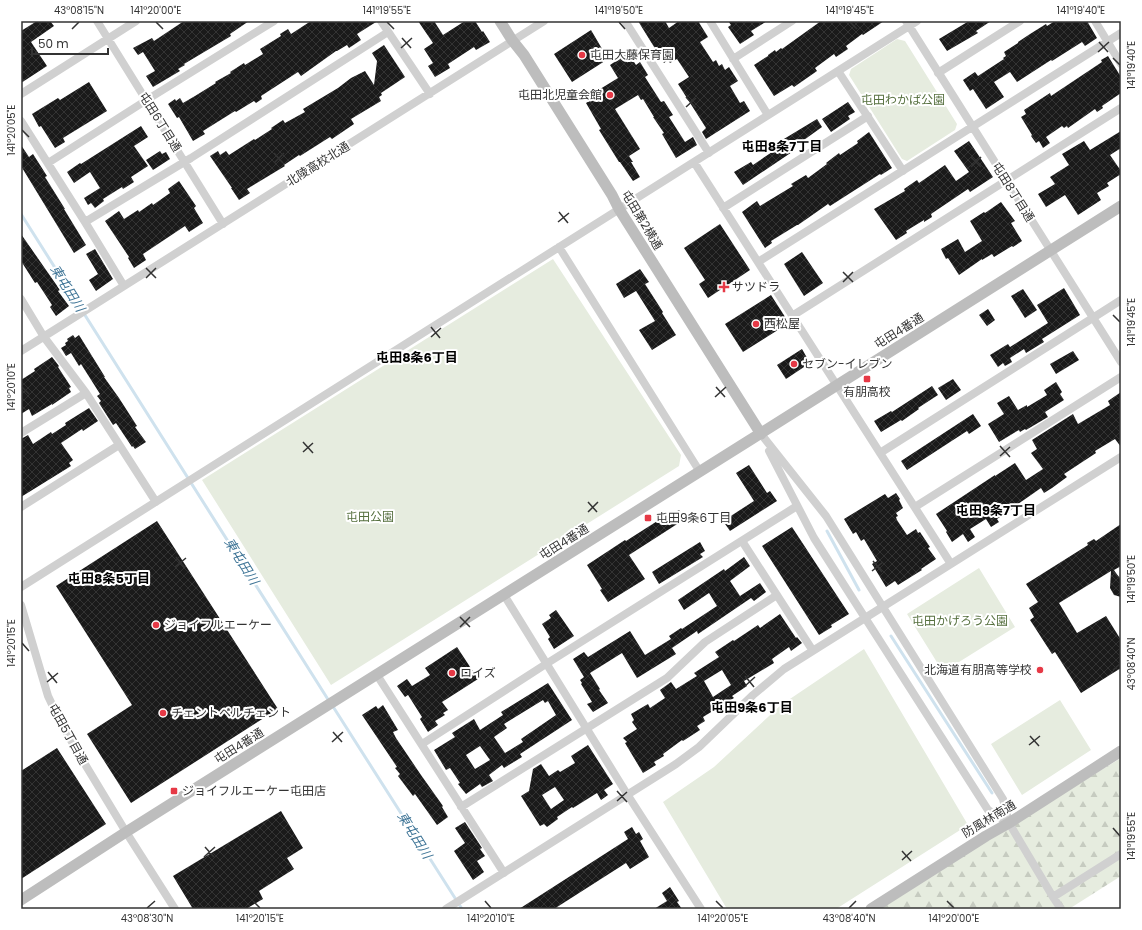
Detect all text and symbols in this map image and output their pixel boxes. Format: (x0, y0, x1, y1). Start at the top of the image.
text: 43°08'15"N (54, 3, 104, 18)
text: 141°20'00"E (130, 3, 182, 18)
text: 141°19'55"E (363, 3, 411, 18)
text: 141°19'50"E (595, 3, 643, 18)
text: 141°19'45"E (826, 3, 874, 18)
text: 141°19'40"E (1057, 3, 1105, 18)
scale bar (32, 30, 108, 56)
text: 50 m (38, 35, 69, 52)
text: 141°19'40"E (1124, 41, 1139, 89)
place label: 屯田大藤保育園 (590, 46, 674, 63)
marker: 屯田大藤保育園 (577, 50, 587, 60)
place label: 屯田北児童会館 (518, 86, 602, 103)
street label: 屯田6丁目通 (135, 89, 186, 155)
marker: 屯田北児童会館 (605, 90, 615, 100)
park label: 屯田わかば公園 (861, 91, 945, 108)
text: 141°20'05"E (4, 104, 19, 156)
street label: 北陵高校北通 (283, 137, 353, 190)
district label: 屯田8条7丁目 (742, 137, 822, 156)
street label: 屯田8丁目通 (988, 159, 1039, 225)
street label: 屯田第2横通 (618, 187, 667, 253)
water label: 東屯田川 (46, 261, 90, 317)
place label: サツドラ (732, 278, 780, 295)
marker: サツドラ (719, 282, 729, 292)
text: 141°19'45"E (1124, 298, 1139, 346)
street label: 屯田4番通 (871, 309, 927, 353)
place label: 西松屋 (764, 315, 800, 332)
marker: 西松屋 (751, 319, 761, 329)
district label: 屯田8条6丁目 (376, 348, 458, 367)
place label: セブン-イレブン (802, 355, 893, 372)
marker: セブン-イレブン (789, 359, 799, 369)
text: 141°20'10"E (4, 363, 19, 411)
marker: 有朋高校 (862, 374, 872, 384)
place label: 有朋高校 (843, 383, 891, 400)
district label: 屯田9条7丁目 (956, 501, 1036, 520)
park label: 屯田公園 (346, 508, 394, 525)
place label: 屯田9条6丁目 (656, 509, 731, 526)
marker: 屯田9条6丁目 (643, 513, 653, 523)
street label: 屯田4番通 (536, 520, 592, 564)
water label: 東屯田川 (220, 534, 264, 590)
text: 141°19'50"E (1124, 555, 1139, 603)
district label: 屯田8条5丁目 (68, 569, 150, 588)
park label: 屯田かげろう公園 (912, 612, 1008, 629)
place label: ジョイフルエーケー (164, 616, 272, 633)
text: 141°20'15"E (4, 619, 19, 667)
marker: ジョイフルエーケー (151, 620, 161, 630)
text: 43°08'40"N (1124, 638, 1139, 690)
place label: 北海道有朋高等学校 (924, 661, 1032, 678)
place label: ロイズ (460, 664, 496, 681)
marker: 北海道有朋高等学校 (1035, 665, 1045, 675)
marker: ロイズ (447, 668, 457, 678)
district label: 屯田9条6丁目 (711, 698, 793, 717)
street label: 屯田5丁目通 (45, 700, 92, 767)
place label: チェントペルチェント (171, 704, 291, 721)
marker: チェントペルチェント (158, 708, 168, 718)
street label: 屯田4番通 (211, 724, 267, 768)
place label: ジョイフルエーケー屯田店 (182, 782, 326, 799)
marker: ジョイフルエーケー屯田店 (169, 786, 179, 796)
street label: 防風林南通 (959, 796, 1019, 841)
water label: 東屯田川 (393, 808, 437, 864)
text: 141°19'55"E (1124, 812, 1139, 860)
text: 43°08'30"N (121, 911, 173, 926)
text: 141°20'15"E (236, 911, 284, 926)
text: 141°20'10"E (467, 911, 515, 926)
text: 141°20'05"E (697, 911, 749, 926)
text: 43°08'40"N (823, 911, 875, 926)
text: 141°20'00"E (928, 911, 980, 926)

